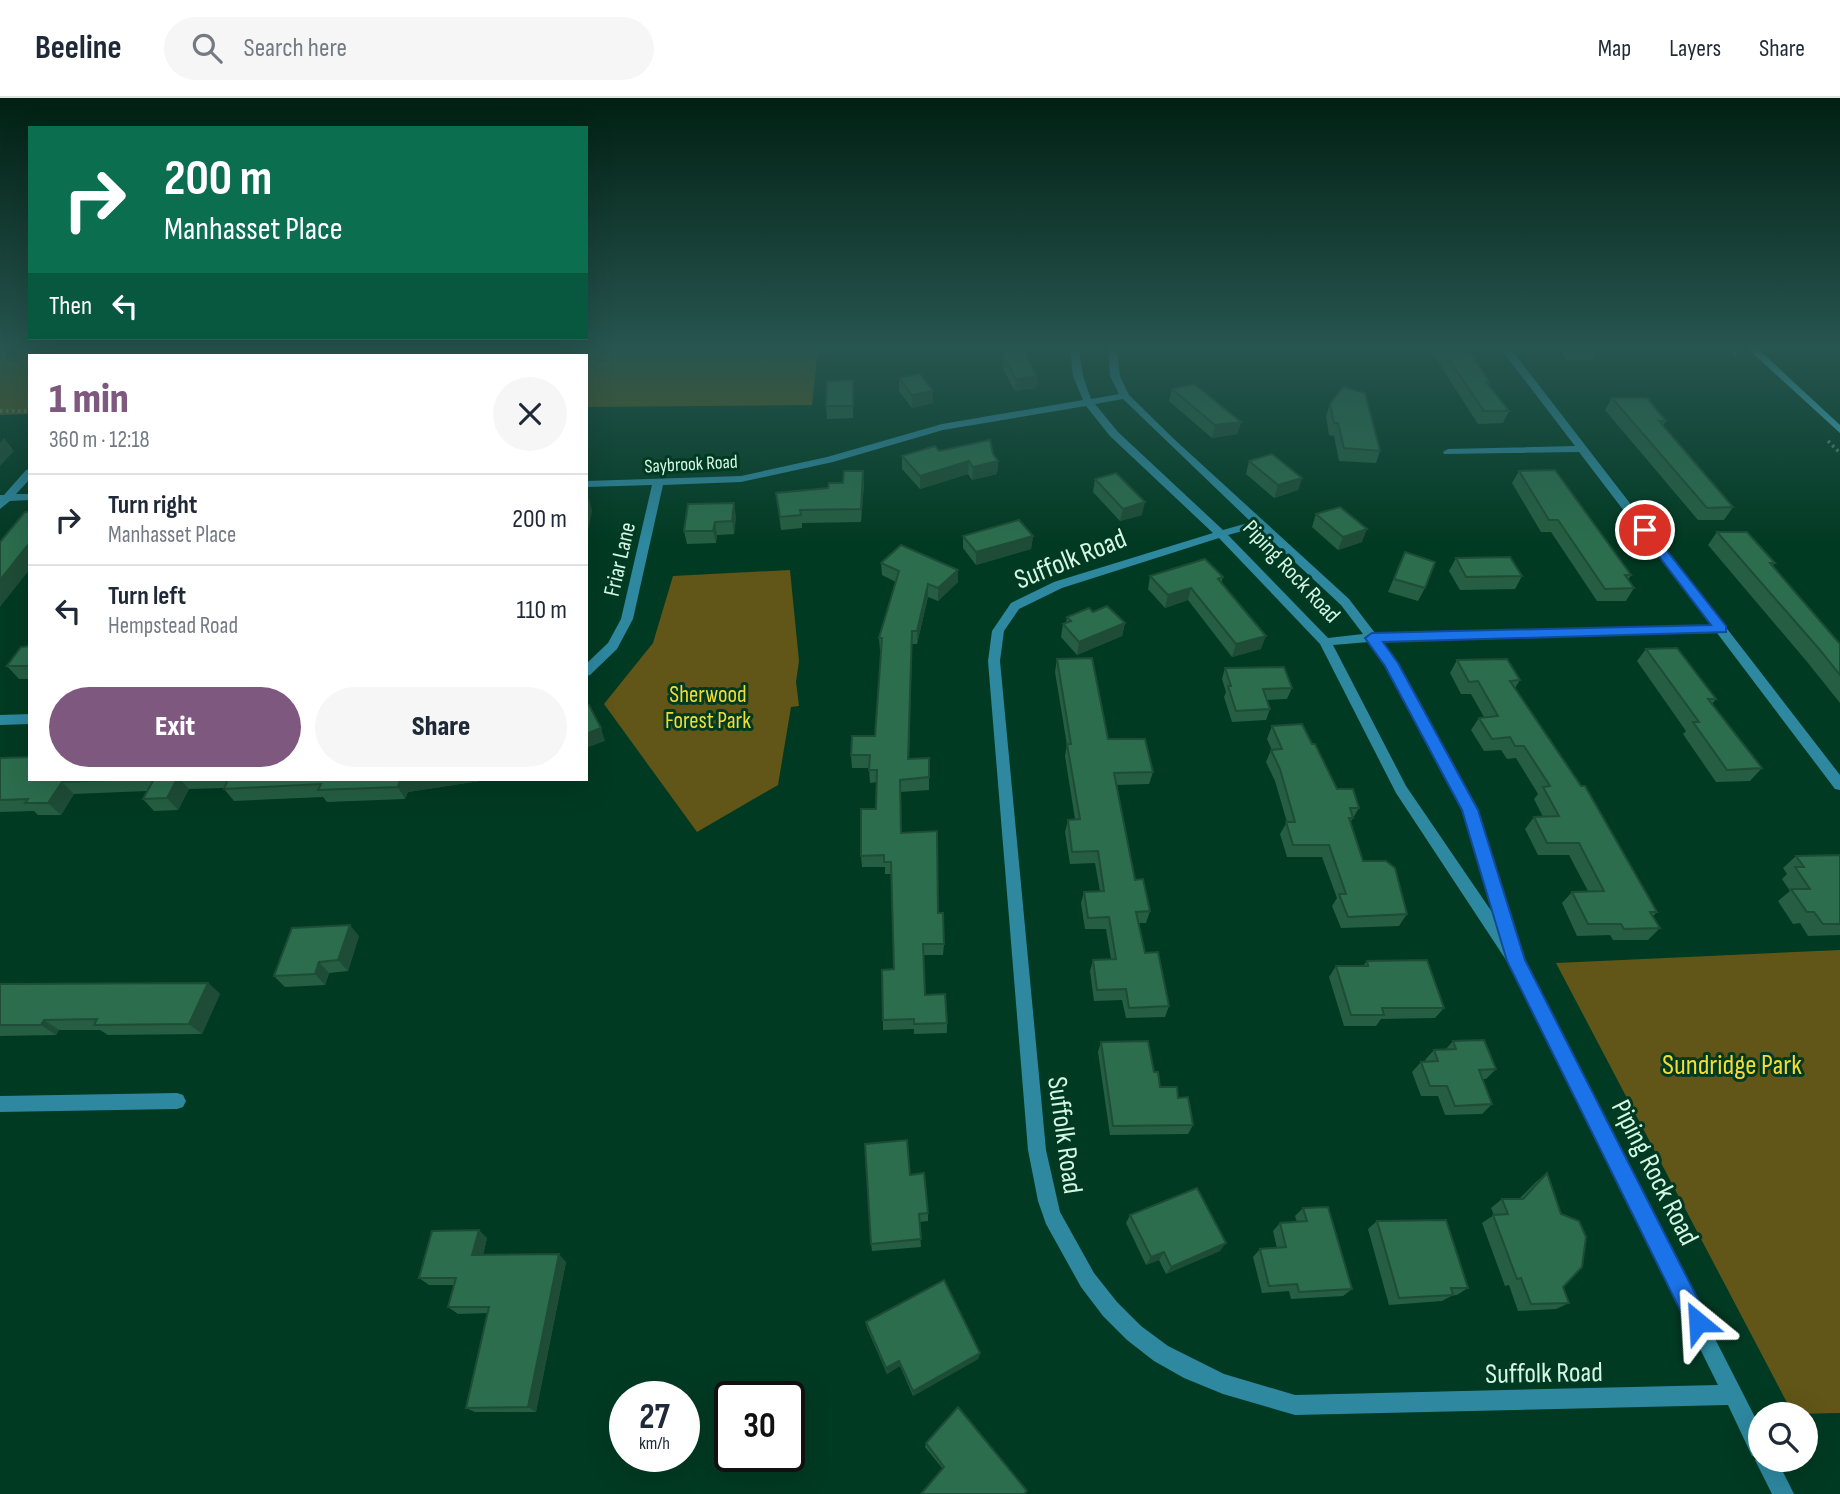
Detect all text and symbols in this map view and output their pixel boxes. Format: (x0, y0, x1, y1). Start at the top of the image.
search box (164, 17, 654, 80)
text: Beeline (35, 28, 122, 68)
icon: search (188, 29, 226, 67)
text: Search here (244, 33, 347, 64)
text: Map (1598, 34, 1631, 63)
text: Layers (1669, 34, 1721, 63)
text: Share (1759, 34, 1805, 63)
text: 200 m (164, 150, 272, 209)
icon: right (49, 154, 140, 245)
text: Manhasset Place (164, 210, 343, 249)
icon: left (106, 287, 144, 325)
text: Then (49, 291, 92, 322)
text: 1 min (49, 374, 129, 425)
button: close (493, 377, 567, 451)
text: 360 m · 12:18 (49, 426, 150, 454)
street label: Saybrook Road (644, 451, 738, 478)
text: Turn right (108, 490, 197, 521)
pin (1615, 500, 1675, 560)
icon: right (49, 501, 87, 539)
text: 200 m (512, 504, 567, 535)
icon: arrive (1626, 511, 1664, 549)
street label: Piping Rock Road (1237, 514, 1346, 629)
street label: Friar Lane (598, 519, 642, 599)
text: Manhasset Place (108, 521, 236, 549)
street label: Suffolk Road (1010, 522, 1131, 597)
text: Turn left (108, 581, 186, 612)
icon: left (49, 592, 87, 630)
text: 110 m (516, 595, 567, 626)
text: Hempstead Road (108, 612, 238, 640)
park label: Sherwood Forest Park (665, 681, 751, 735)
button: Exit (49, 687, 301, 767)
button: Share (315, 687, 567, 767)
park label: Sundridge Park (1662, 1049, 1802, 1082)
street label: Suffolk Road (1040, 1075, 1089, 1196)
street label: Piping Rock Road (1604, 1095, 1705, 1251)
position arrow (1661, 1285, 1735, 1359)
street label: Suffolk Road (1485, 1356, 1603, 1391)
speed limit sign: 30 (714, 1381, 805, 1472)
text: 27 (639, 1396, 670, 1439)
map controls (1748, 1402, 1818, 1472)
button: search (1748, 1402, 1818, 1472)
text: km/h (639, 1433, 670, 1454)

